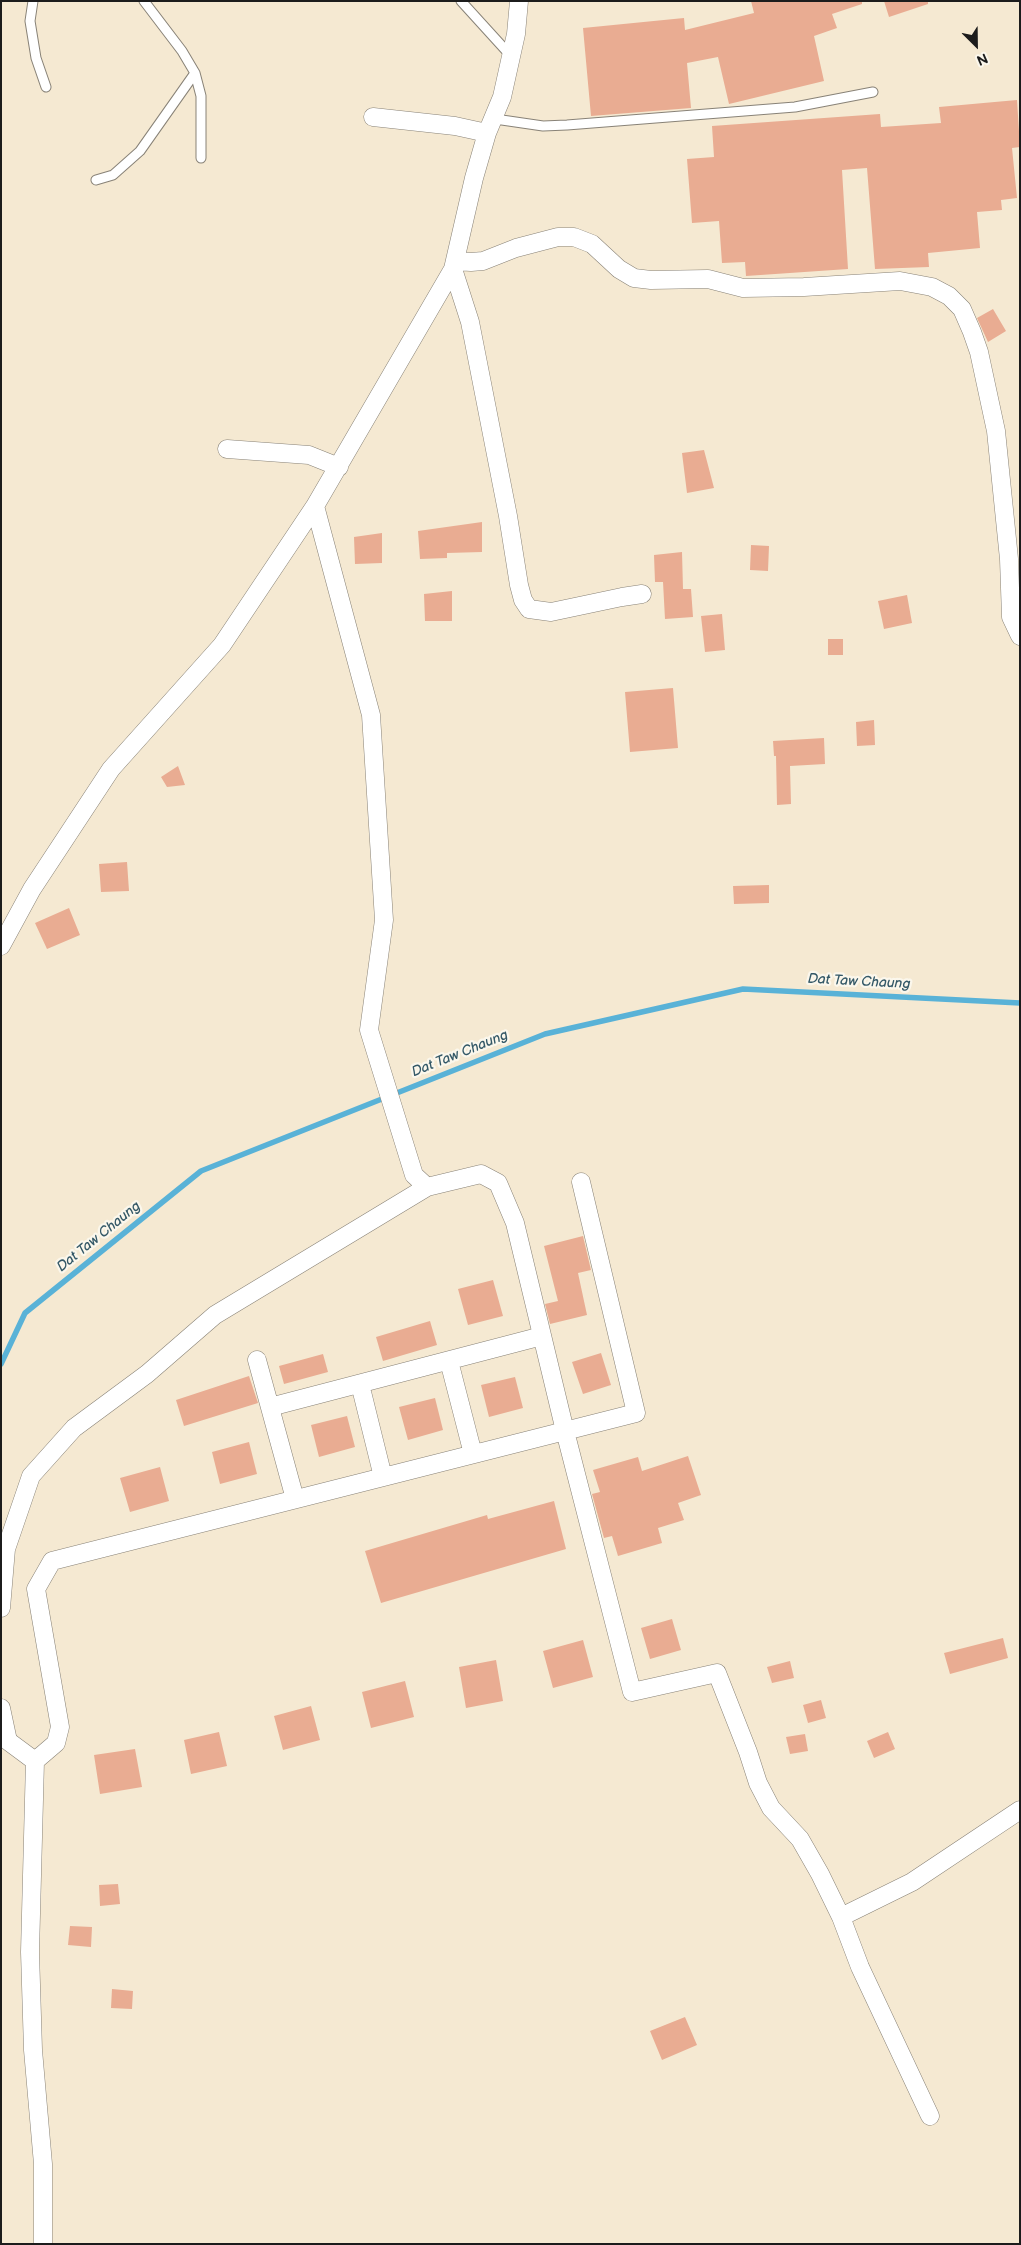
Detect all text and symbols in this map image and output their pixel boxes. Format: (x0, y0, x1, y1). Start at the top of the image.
north arrow (951, 20, 1001, 70)
text: N (974, 49, 990, 69)
water label: Dat Taw Chaung (807, 971, 911, 993)
water label: Dat Taw Chaung (409, 1027, 511, 1081)
water label: Dat Taw Chaung (54, 1198, 144, 1276)

